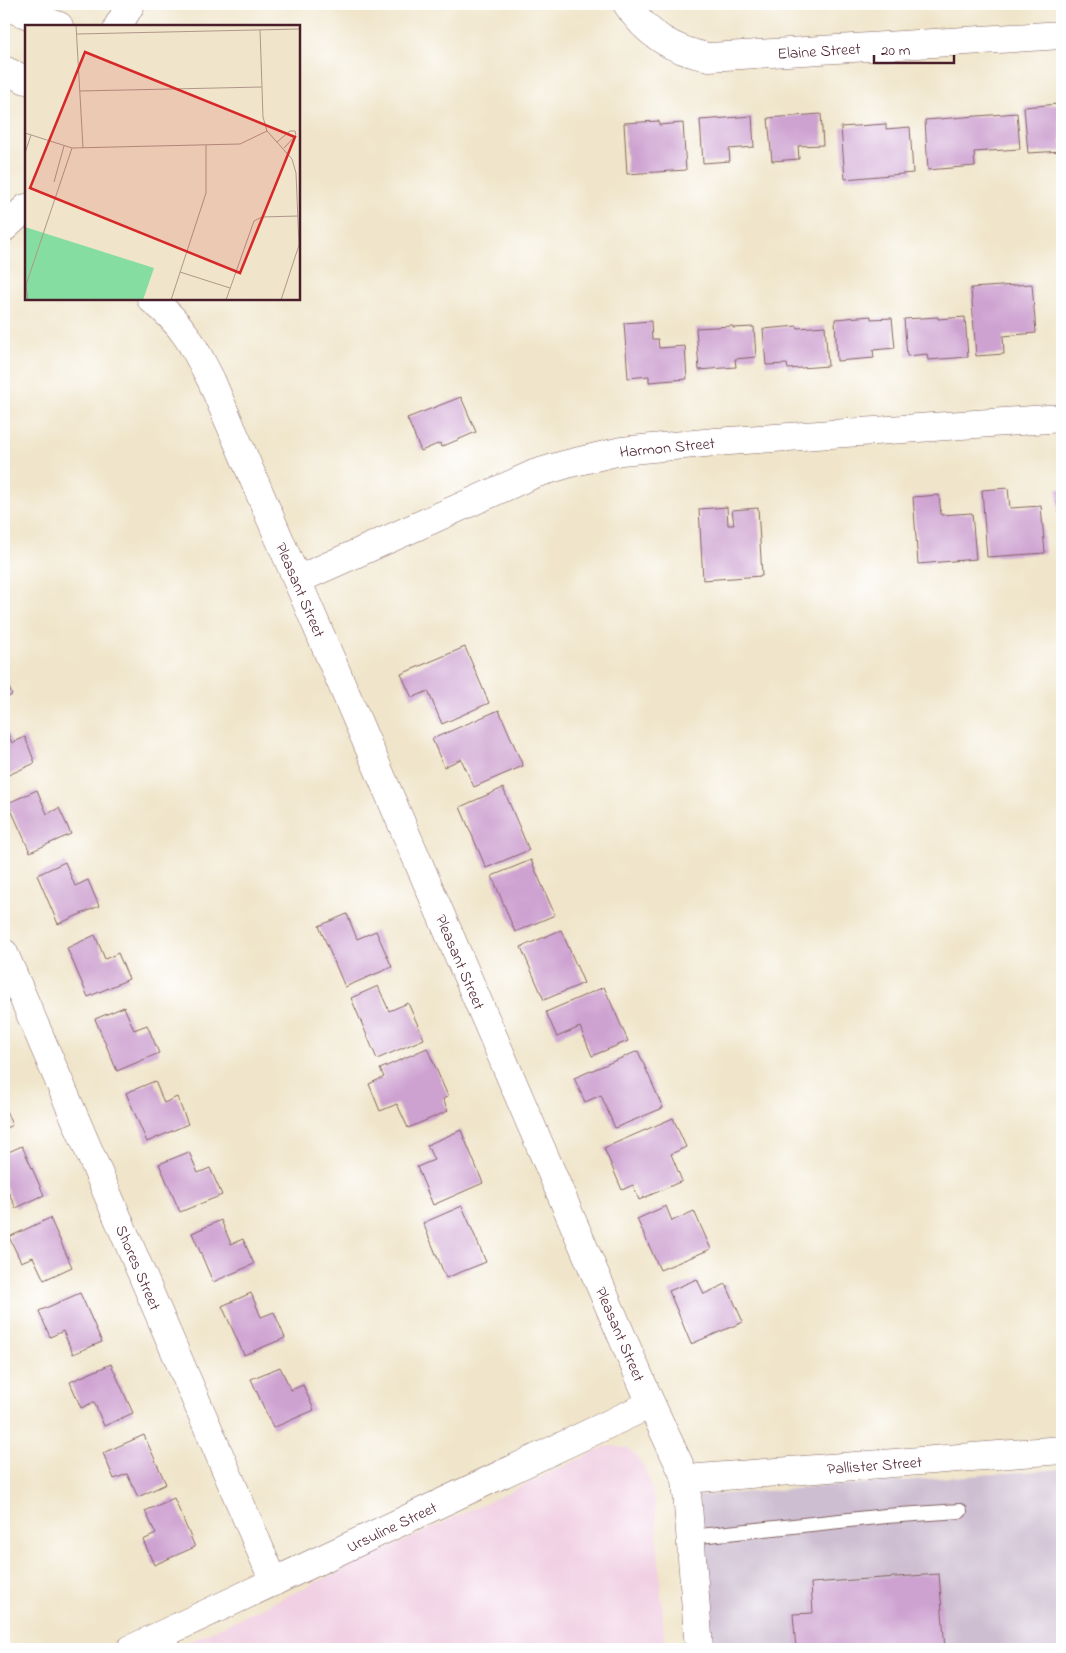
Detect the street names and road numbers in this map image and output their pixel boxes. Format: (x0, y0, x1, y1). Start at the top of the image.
street label: Elaine Street (777, 38, 862, 67)
street label: Harmon Street (618, 432, 717, 465)
street label: Pleasant Street (268, 539, 330, 642)
street label: Pleasant Street (428, 911, 490, 1014)
street label: Shores Street (108, 1222, 166, 1315)
street label: Pleasant Street (588, 1283, 650, 1386)
street label: Pallister Street (826, 1451, 924, 1482)
street label: Ursuline Street (343, 1496, 442, 1560)

